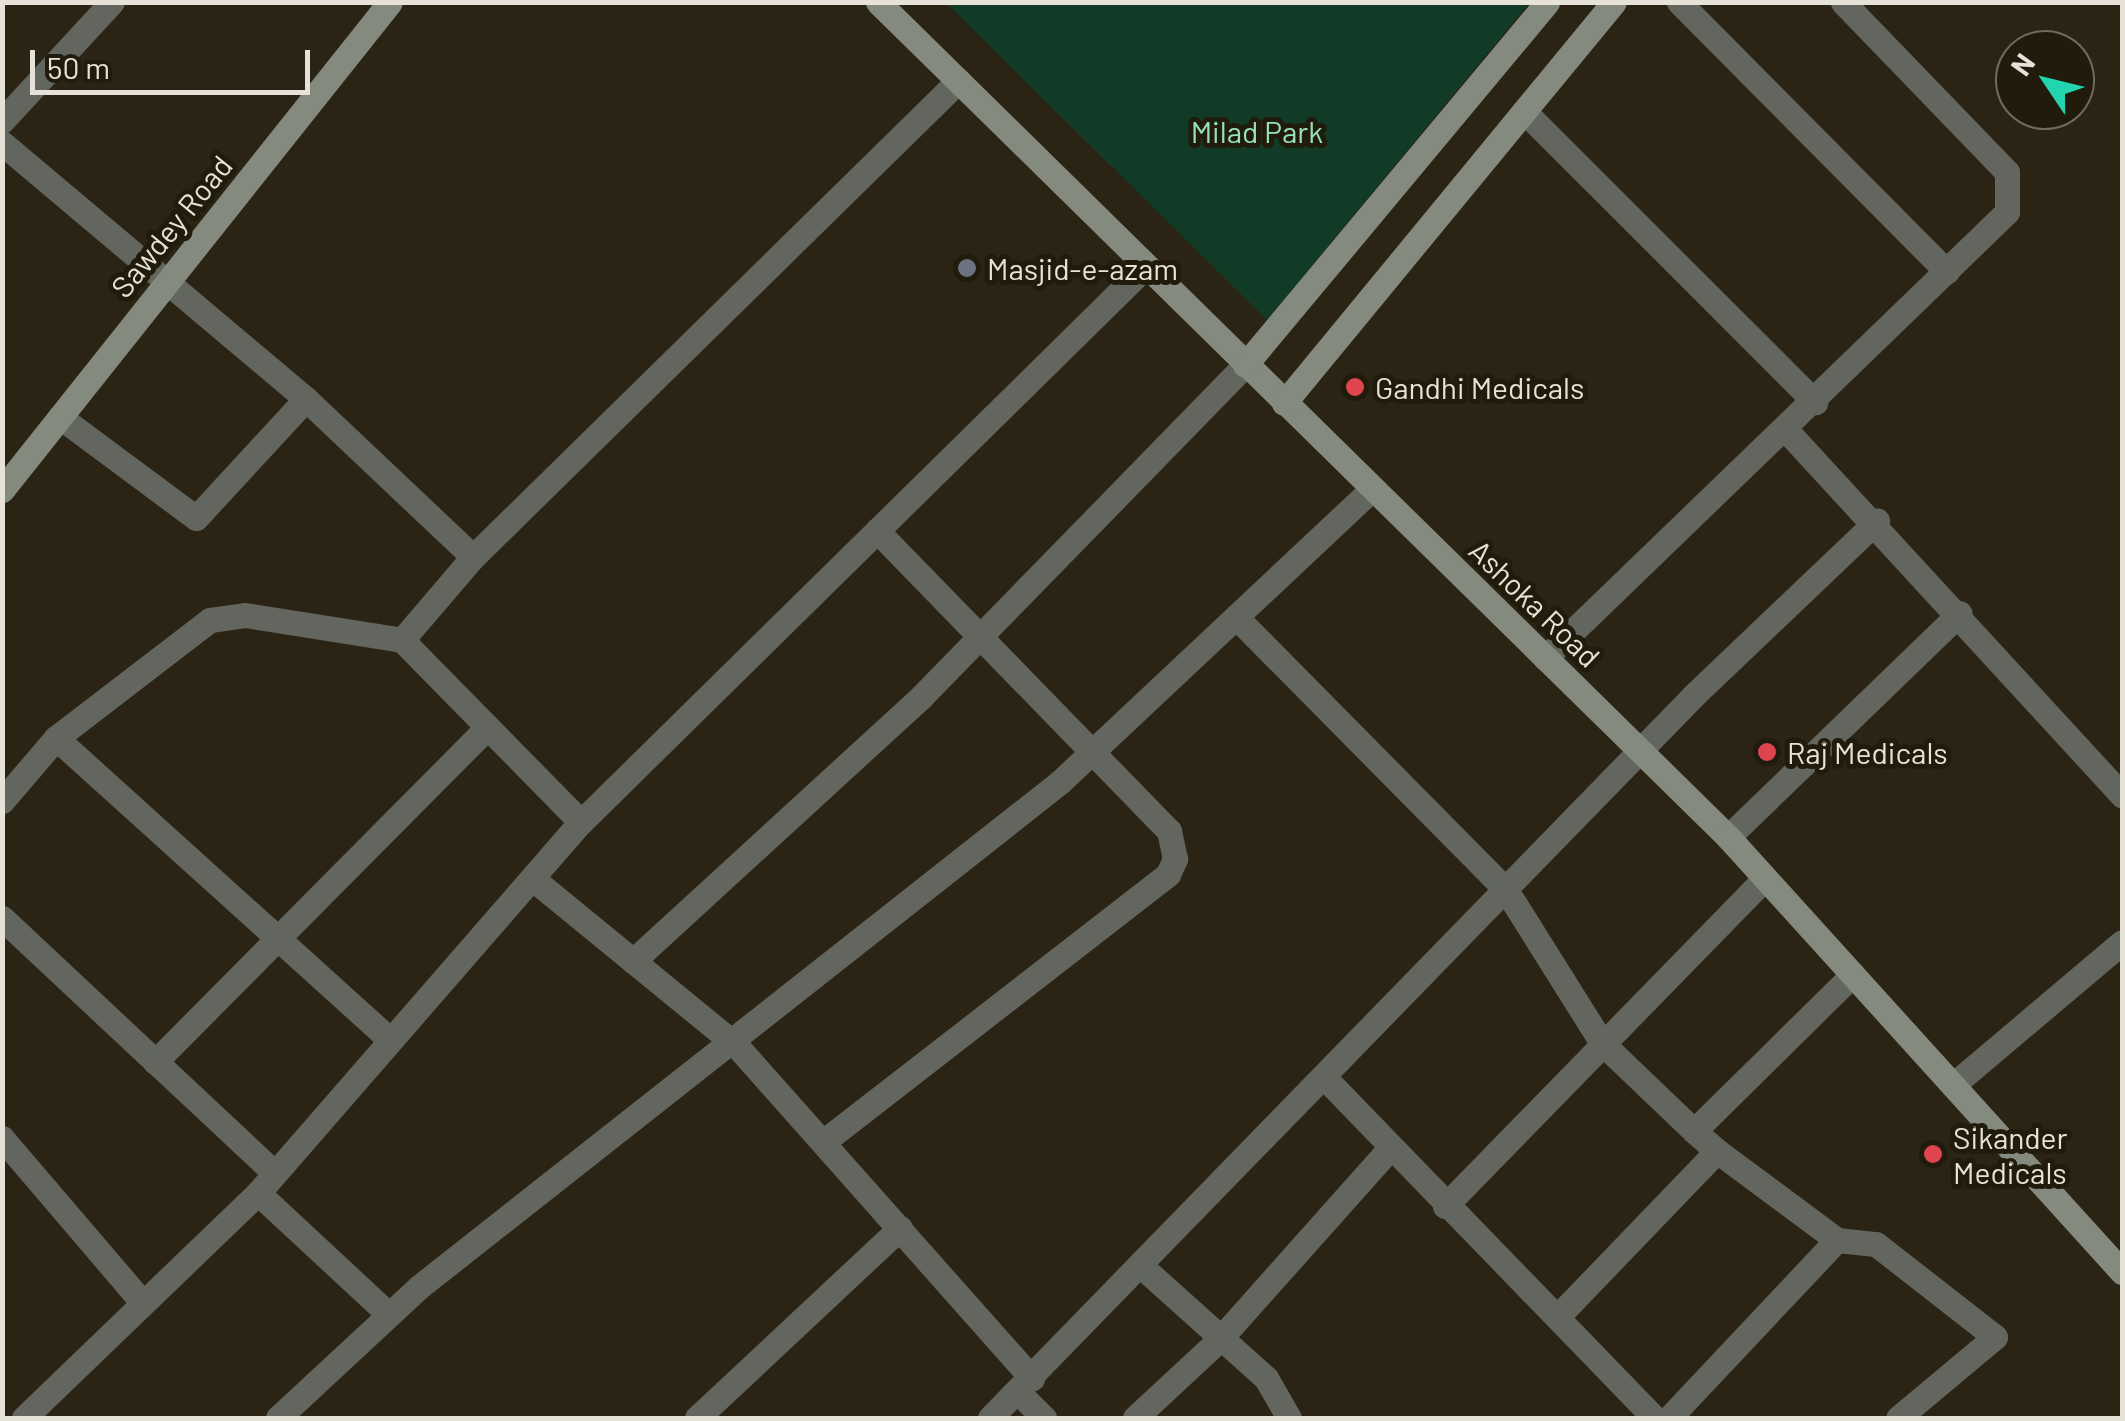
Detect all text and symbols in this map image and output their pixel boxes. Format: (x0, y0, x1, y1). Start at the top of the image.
scale bar (35, 30, 315, 92)
north arrow (1995, 30, 2095, 130)
text: N (2003, 47, 2041, 81)
text: 50 m (47, 49, 110, 85)
park label: Milad Park (1191, 113, 1323, 149)
street label: Sawdey Road (103, 148, 239, 304)
place label: Masjid-e-azam (987, 250, 1178, 286)
marker: Masjid-e-azam (956, 257, 978, 279)
place label: Gandhi Medicals (1375, 369, 1584, 405)
marker: Gandhi Medicals (1344, 376, 1366, 398)
street label: Ashoka Road (1462, 532, 1608, 674)
place label: Raj Medicals (1787, 734, 1948, 770)
marker: Raj Medicals (1756, 741, 1778, 763)
place label: Sikander Medicals (1953, 1119, 2068, 1190)
marker: Sikander Medicals (1922, 1143, 1944, 1165)

